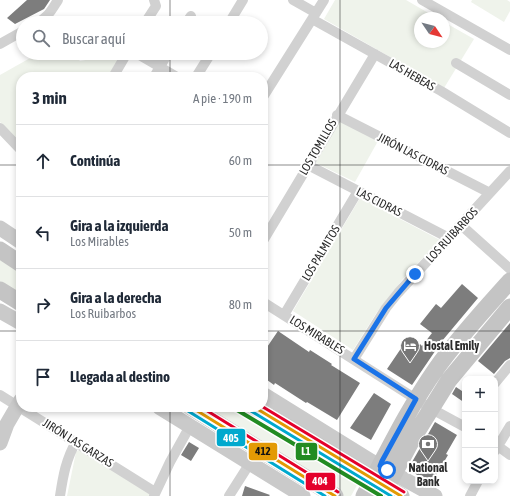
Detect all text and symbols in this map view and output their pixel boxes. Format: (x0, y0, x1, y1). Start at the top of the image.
north arrow (414, 12, 450, 48)
search box (16, 16, 268, 60)
icon: search (30, 27, 52, 49)
text: Buscar aquí (62, 30, 125, 47)
street label: LAS HEBEAS (386, 56, 438, 94)
text: 3 min (32, 88, 67, 108)
text: A pie · 190 m (193, 91, 252, 106)
street label: LOS TOMILLOS (296, 117, 340, 177)
street label: JIRÓN LAS CIDRAS (375, 130, 451, 178)
icon: ahead (32, 150, 54, 172)
text: Continúa (70, 152, 120, 169)
text: 60 m (229, 153, 252, 168)
street label: LAS CIDRAS (354, 185, 404, 219)
street label: LOS RUIBARBOS (423, 205, 481, 265)
text: Gira a la izquierda (70, 217, 168, 234)
icon: left (32, 222, 54, 244)
street label: LOS PALMITOS (299, 223, 343, 283)
text: 50 m (229, 225, 252, 240)
text: Los Mirables (70, 234, 129, 249)
route end (406, 265, 424, 283)
text: Gira a la derecha (70, 289, 161, 306)
icon: right (32, 294, 54, 316)
text: 80 m (229, 297, 252, 312)
text: Los Ruibarbos (70, 306, 136, 321)
street label: LOS MIRABLES (287, 313, 347, 357)
hotel icon: Hostal Emily (399, 335, 421, 363)
place label: Hostal Emily (424, 339, 479, 353)
icon: arrive (32, 366, 54, 388)
text: Llegada al destino (70, 368, 170, 385)
map controls (462, 376, 498, 484)
button: + (462, 376, 498, 412)
button: − (462, 412, 498, 448)
street label: JIRÓN LAS GARZAS (40, 416, 116, 470)
line badge: 405 (216, 428, 246, 447)
text: 405 (222, 432, 239, 444)
bank icon: National Bank (417, 433, 439, 461)
line badge: 412 (248, 442, 278, 461)
line badge: L1 (295, 442, 318, 461)
text: 412 (254, 445, 271, 457)
text: L1 (301, 445, 311, 457)
button: layers (462, 448, 498, 484)
route start (378, 461, 396, 479)
place label: National Bank (408, 461, 448, 489)
line badge: 404 (305, 472, 336, 491)
text: 404 (311, 475, 328, 487)

